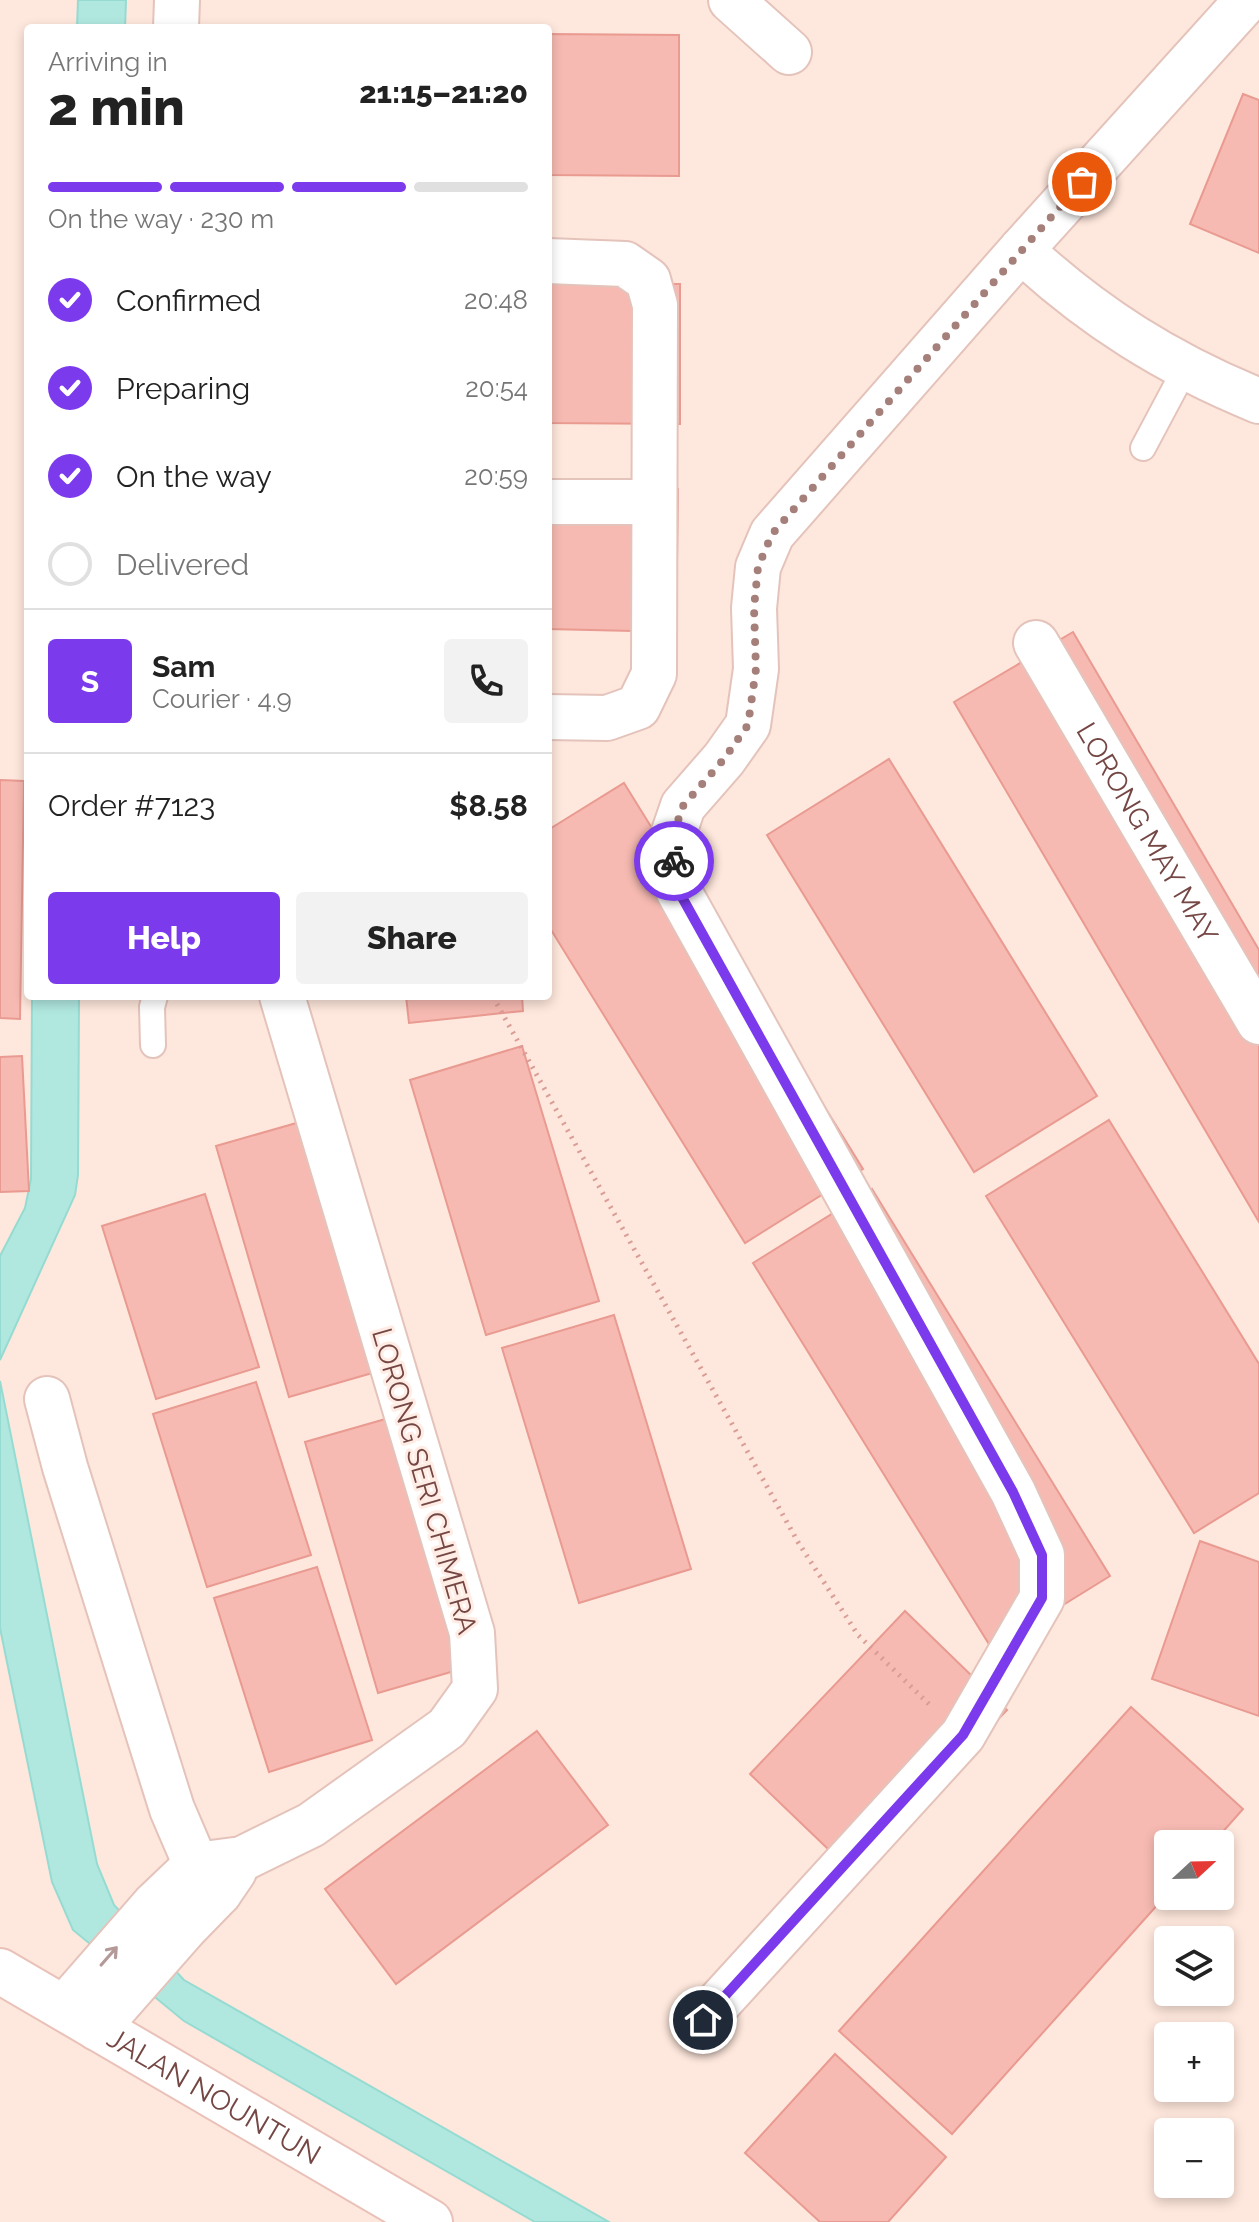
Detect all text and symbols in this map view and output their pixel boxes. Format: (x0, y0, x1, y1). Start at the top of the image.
text: Arriving in (48, 47, 168, 77)
text: 21:15–21:20 (359, 75, 528, 110)
text: 2 min (48, 76, 185, 137)
pin (1048, 148, 1116, 216)
icon: bag (1060, 160, 1104, 204)
text: On the way · 230 m (48, 204, 274, 234)
icon: check (48, 278, 92, 322)
text: Confirmed (116, 283, 261, 318)
text: 20:48 (464, 285, 528, 315)
icon: check (48, 366, 92, 410)
text: Preparing (116, 371, 250, 406)
text: 20:54 (465, 373, 528, 403)
icon: check (48, 454, 92, 498)
text: On the way (116, 459, 272, 494)
text: 20:59 (464, 461, 528, 491)
text: Delivered (116, 547, 249, 582)
button: phone (444, 639, 528, 723)
text: Sam (152, 649, 215, 684)
text: S (81, 664, 99, 699)
text: Courier · 4.9 (152, 684, 292, 714)
street label: LORONG MAY MAY (1070, 717, 1225, 949)
text: Order #7123 (48, 788, 215, 823)
text: $8.58 (449, 788, 528, 823)
courier (634, 821, 714, 901)
icon: bike (652, 839, 696, 883)
button: Help (48, 892, 280, 984)
button: Share (296, 892, 528, 984)
street label: LORONG SERI CHIMERA (365, 1324, 484, 1638)
north arrow (1154, 1830, 1234, 1910)
map controls (1154, 1830, 1234, 2198)
button: layers (1154, 1926, 1234, 2006)
one-way arrow (100, 1947, 118, 1967)
pin (669, 1986, 737, 2054)
icon: home (681, 1998, 725, 2042)
street label: JALAN NOUNTUN (101, 2021, 326, 2172)
button: + (1154, 2022, 1234, 2102)
button: − (1154, 2118, 1234, 2198)

